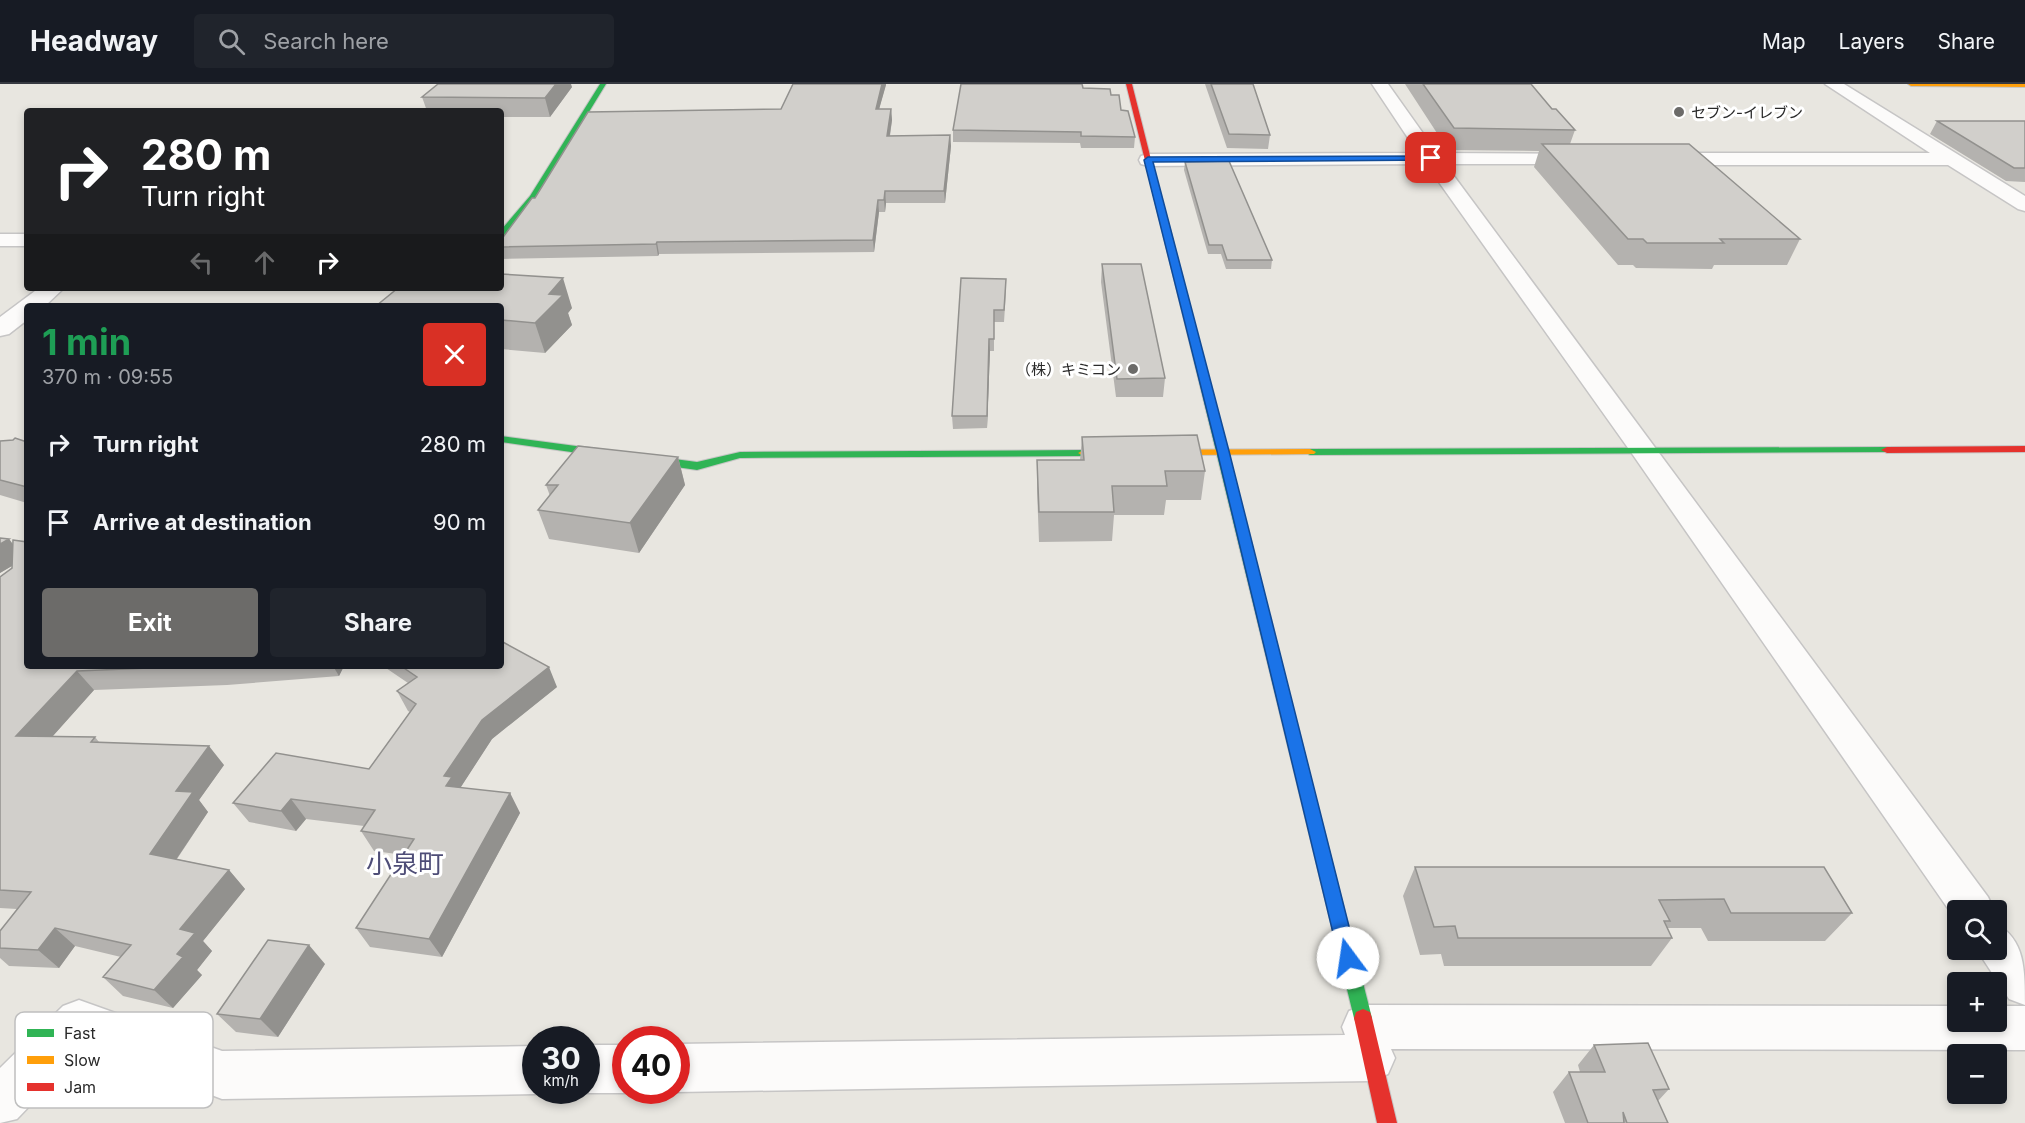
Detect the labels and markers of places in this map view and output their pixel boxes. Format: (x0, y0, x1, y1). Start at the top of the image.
place label: セブン-イレブン (1691, 103, 1803, 122)
marker: セブン-イレブン (1672, 105, 1686, 119)
pin (1405, 132, 1456, 183)
place label: （株）キミコン (1016, 360, 1121, 379)
marker: （株）キミコン (1126, 362, 1140, 376)

